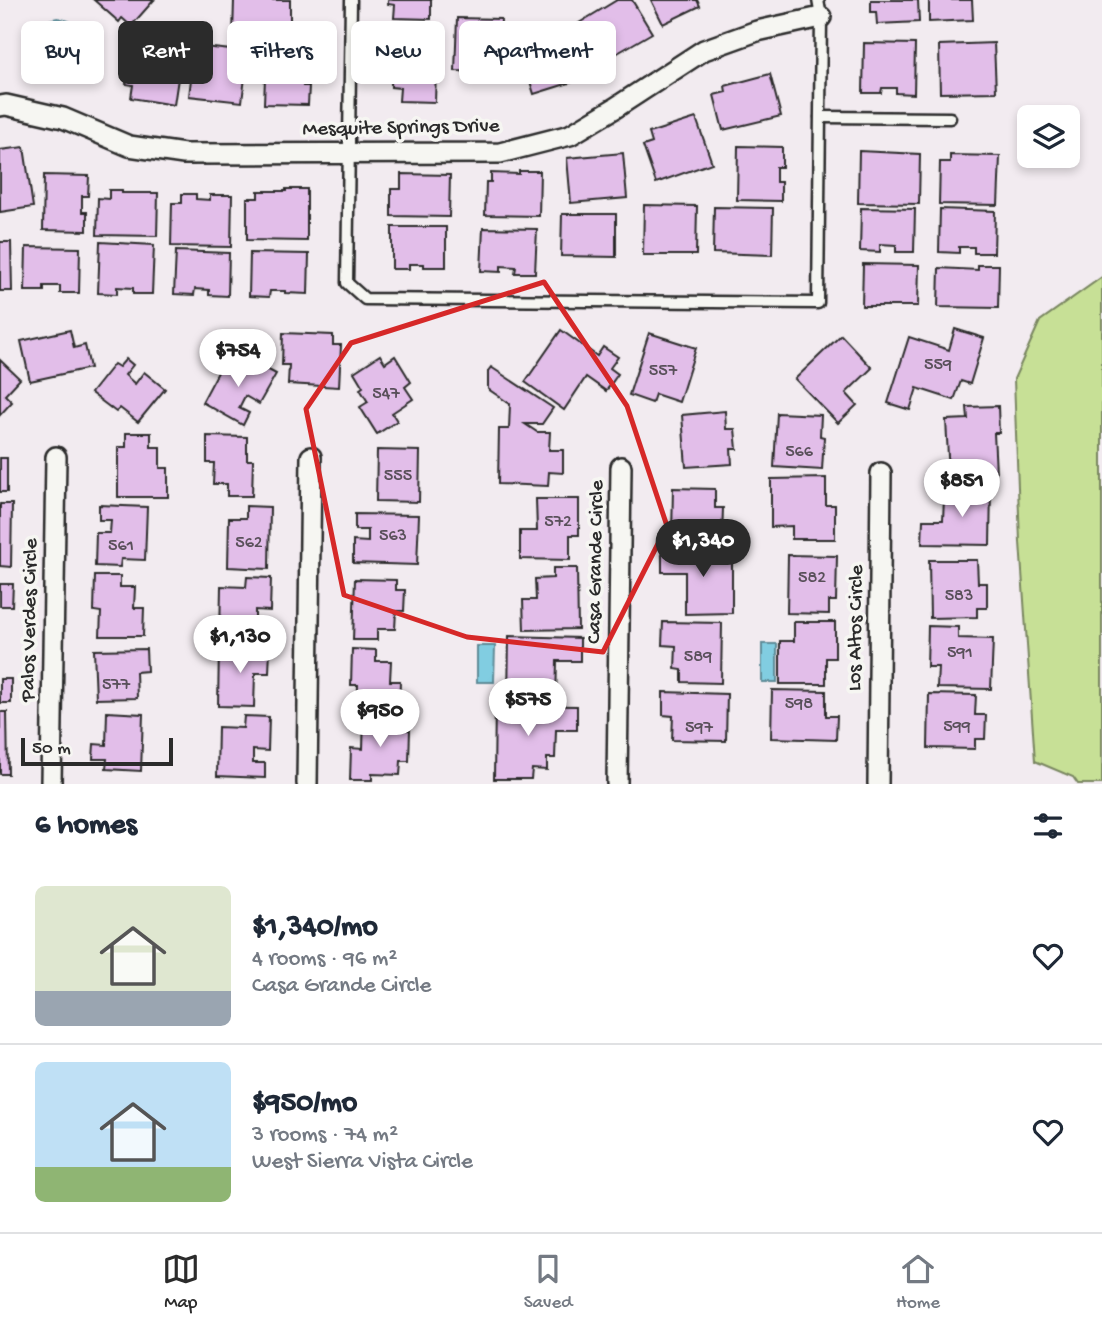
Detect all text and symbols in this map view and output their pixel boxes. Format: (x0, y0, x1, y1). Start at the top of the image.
chip: Buy (21, 21, 104, 84)
chip: Rent (118, 21, 213, 84)
chip: Filters (227, 21, 337, 84)
chip: New (351, 21, 445, 84)
chip: Apartment (459, 21, 616, 84)
map controls (1017, 105, 1080, 168)
button: layers (1017, 105, 1080, 168)
street label: Mesquite Springs Drive (302, 115, 501, 143)
pin: $754 (197, 330, 279, 389)
text: $754 (215, 338, 261, 365)
house number: 559 (924, 355, 952, 376)
house number: 557 (649, 361, 678, 382)
house number: 547 (372, 384, 400, 405)
house number: 566 (785, 442, 814, 463)
pin: $851 (921, 460, 1003, 519)
house number: 555 (384, 466, 412, 487)
text: $851 (940, 468, 984, 495)
street label: Casa Grande Circle (583, 479, 611, 644)
house number: 572 (544, 512, 572, 533)
pin: $1,340 (646, 520, 760, 579)
house number: 563 (379, 526, 407, 547)
text: $1,340 (672, 528, 734, 555)
house number: 562 (235, 533, 263, 554)
house number: 561 (108, 536, 134, 557)
street label: Palos Verdes Circle (17, 537, 45, 703)
street label: Los Altos Circle (843, 563, 871, 691)
house number: 582 (798, 568, 826, 589)
house number: 583 (945, 586, 973, 607)
pin: $1,130 (183, 616, 297, 675)
text: $1,130 (209, 624, 271, 651)
house number: 591 (947, 643, 973, 664)
house number: 589 (684, 647, 712, 668)
house number: 577 (102, 675, 131, 696)
pin: $575 (487, 678, 569, 738)
text: $575 (505, 687, 551, 714)
pin: $950 (339, 690, 421, 749)
house number: 598 (785, 694, 813, 715)
text: $950 (356, 698, 404, 725)
house number: 599 (943, 717, 971, 738)
house number: 597 (685, 718, 714, 739)
scale bar (21, 735, 173, 767)
text: 50 m (32, 738, 71, 761)
icon: filters (1029, 807, 1067, 845)
text: 6 homes (35, 809, 137, 844)
text: $1,340/mo (252, 911, 378, 946)
icon: home (91, 914, 175, 998)
icon: heart (1029, 937, 1067, 975)
text: 4 rooms · 96 m² (252, 946, 397, 973)
text: Casa Grande Circle (252, 973, 431, 1000)
text: $950/mo (252, 1087, 357, 1122)
icon: home (91, 1090, 175, 1174)
icon: heart (1029, 1113, 1067, 1151)
text: 3 rooms · 74 m² (252, 1122, 398, 1149)
text: West Sierra Vista Circle (252, 1149, 473, 1176)
tab: Map (162, 1250, 200, 1315)
tab: Saved (524, 1250, 572, 1315)
tab: Home (896, 1250, 940, 1315)

